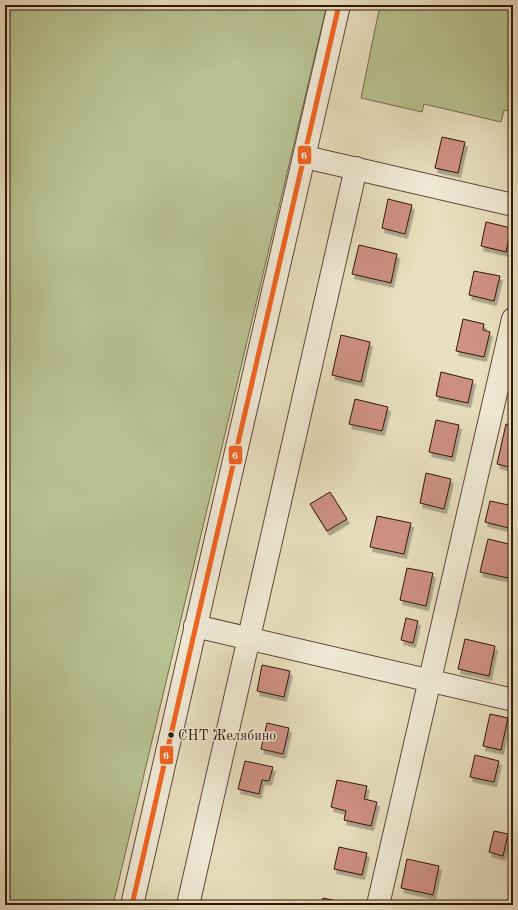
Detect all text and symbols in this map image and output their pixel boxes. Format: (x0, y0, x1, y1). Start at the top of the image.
line badge: 6 (297, 145, 312, 165)
text: 6 (301, 151, 307, 162)
line badge: 6 (228, 445, 243, 465)
text: 6 (232, 451, 238, 462)
place label: СНТ Желябино (178, 729, 276, 743)
marker: СНТ Желябино (166, 730, 176, 740)
line badge: 6 (159, 745, 174, 765)
text: 6 (163, 751, 169, 762)

